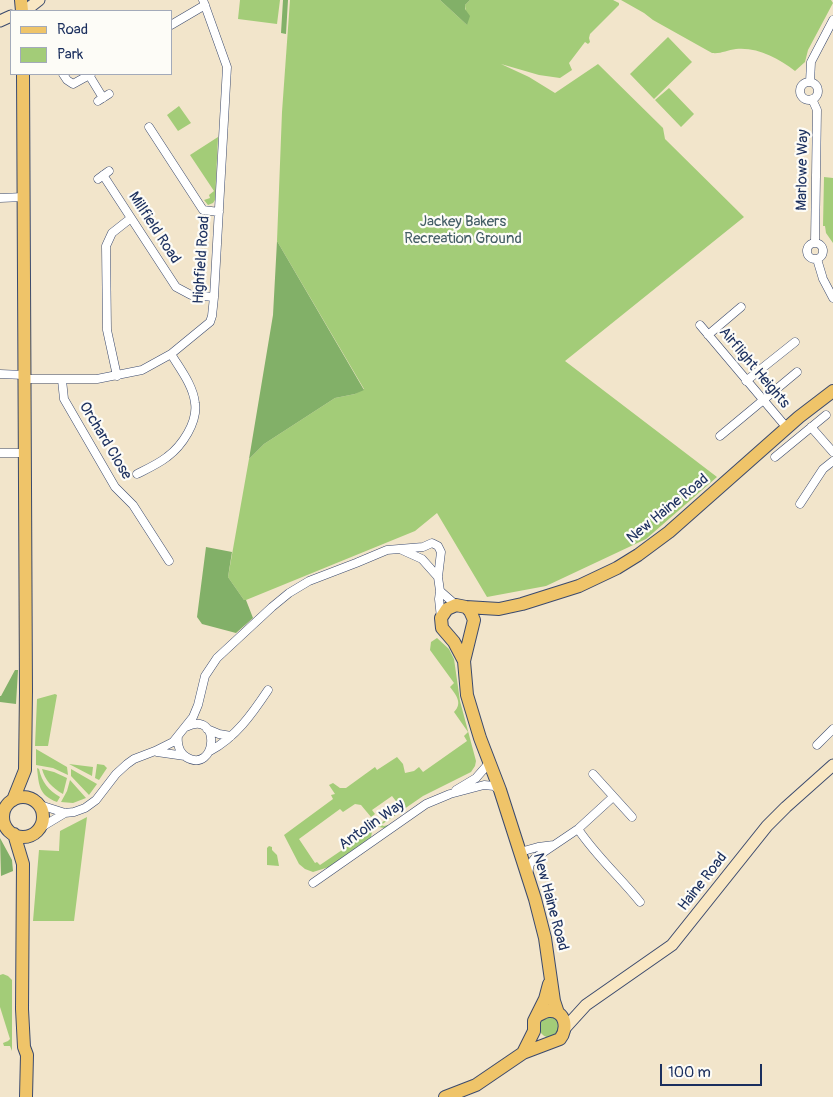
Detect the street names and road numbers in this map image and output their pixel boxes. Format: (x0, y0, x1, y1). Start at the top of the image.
street label: Marlowe Way (793, 129, 813, 211)
street label: Millfield Road (124, 189, 184, 267)
street label: Highfield Road (190, 215, 214, 305)
street label: Airflight Heights (715, 324, 793, 412)
street label: Orchard Close (75, 399, 135, 483)
street label: New Haine Road (623, 471, 713, 547)
street label: Antolin Way (336, 796, 408, 854)
street label: Haine Road (675, 849, 731, 915)
street label: New Haine Road (528, 851, 572, 953)

